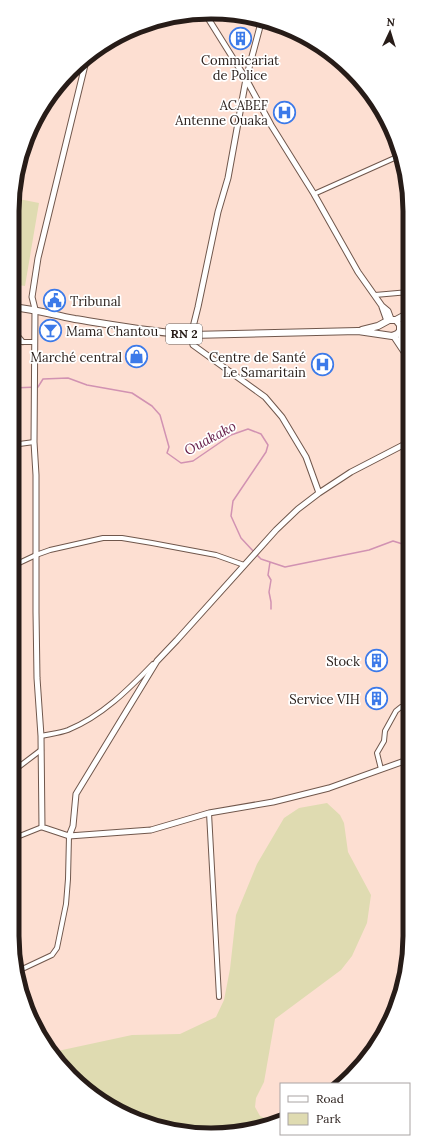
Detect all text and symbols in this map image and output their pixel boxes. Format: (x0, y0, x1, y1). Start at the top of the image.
north arrow (370, 12, 410, 52)
text: N (386, 15, 396, 29)
building icon: Commicariat de Police (227, 25, 253, 51)
place label: Commicariat de Police (201, 52, 279, 84)
place label: ACABEF Antenne Ouaka (174, 97, 268, 129)
hospital icon: ACABEF Antenne Ouaka (271, 99, 297, 125)
public building icon: Tribunal (41, 288, 67, 314)
place label: Tribunal (70, 293, 121, 310)
bar icon: Mama Chantou (37, 318, 63, 344)
place label: Mama Chantou (66, 323, 158, 340)
road number: RN 2 (166, 324, 202, 344)
shop icon: Marché central (124, 344, 150, 370)
place label: Marché central (30, 349, 122, 366)
place label: Centre de Santé Le Samaritain (209, 349, 306, 381)
hospital icon: Centre de Santé Le Samaritain (309, 351, 335, 377)
water label: Ouakako (181, 417, 239, 459)
building icon: Stock (363, 648, 389, 674)
place label: Stock (326, 653, 360, 670)
building icon: Service VIH (363, 686, 389, 712)
place label: Service VIH (289, 691, 360, 708)
legend (280, 1083, 410, 1135)
text: Road (316, 1091, 344, 1106)
text: Park (316, 1111, 342, 1126)

